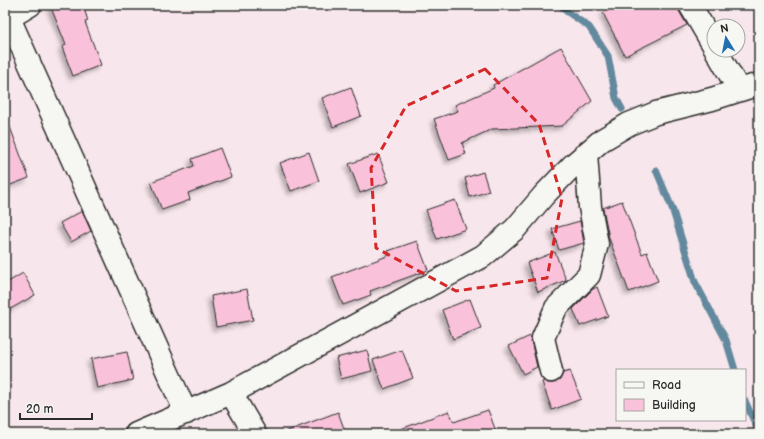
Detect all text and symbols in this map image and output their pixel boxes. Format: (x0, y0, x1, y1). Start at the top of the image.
north arrow (706, 18, 746, 58)
text: N (719, 22, 730, 36)
legend (616, 369, 746, 421)
text: Road (652, 378, 681, 393)
scale bar (20, 395, 92, 421)
text: Building (652, 398, 696, 413)
text: 20 m (26, 402, 53, 417)

